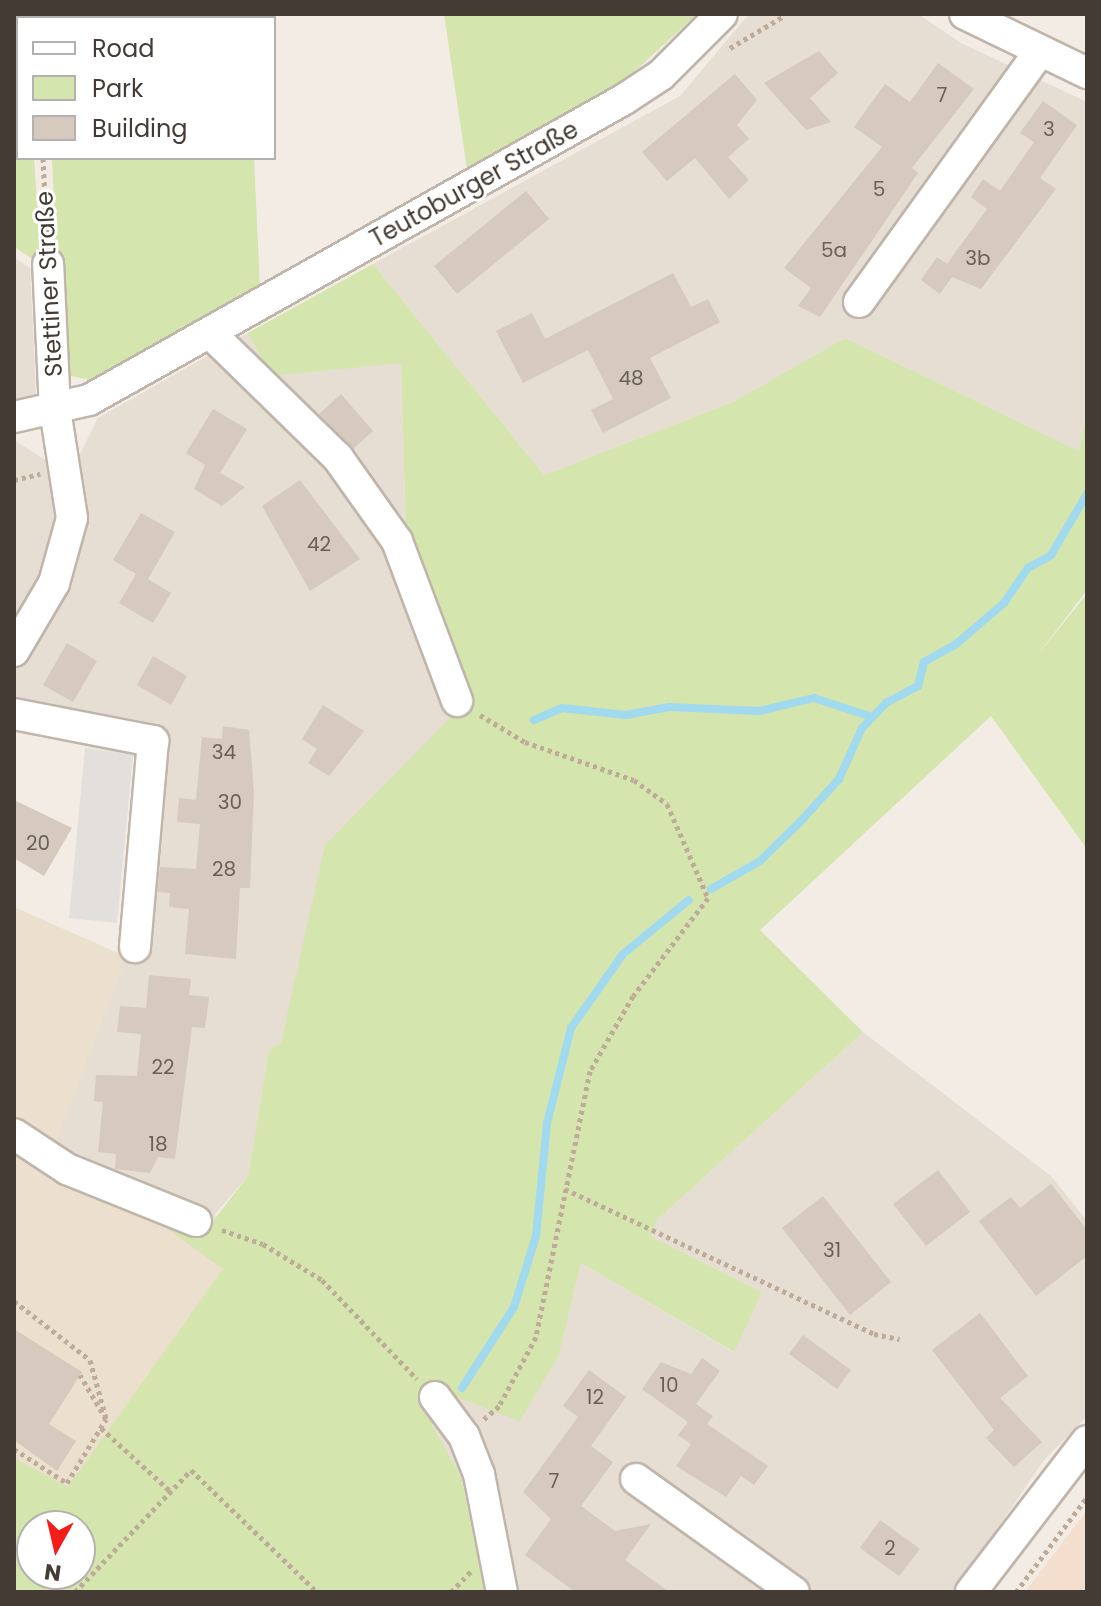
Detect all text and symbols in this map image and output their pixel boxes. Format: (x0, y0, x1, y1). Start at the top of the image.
legend (16, 16, 276, 160)
text: Road (92, 32, 154, 65)
text: Park (92, 72, 143, 105)
house number: 7 (937, 83, 947, 107)
text: Building (92, 112, 188, 145)
street label: Teutoburger Straße (365, 115, 583, 253)
house number: 3 (1043, 117, 1055, 141)
house number: 5 (873, 177, 885, 201)
street label: Stettiner Straße (30, 190, 68, 378)
house number: 5a (821, 238, 847, 262)
house number: 3b (965, 246, 991, 270)
house number: 48 (618, 366, 644, 390)
house number: 42 (307, 532, 331, 556)
house number: 34 (212, 740, 236, 764)
house number: 30 (218, 790, 242, 814)
house number: 20 (26, 831, 50, 855)
house number: 28 (212, 857, 236, 881)
house number: 22 (152, 1055, 174, 1079)
house number: 18 (148, 1132, 168, 1156)
house number: 31 (823, 1238, 841, 1262)
house number: 10 (660, 1373, 678, 1397)
house number: 12 (586, 1385, 604, 1409)
house number: 7 (549, 1469, 559, 1493)
north arrow (16, 1510, 96, 1590)
house number: 2 (884, 1536, 896, 1560)
text: N (43, 1556, 63, 1589)

